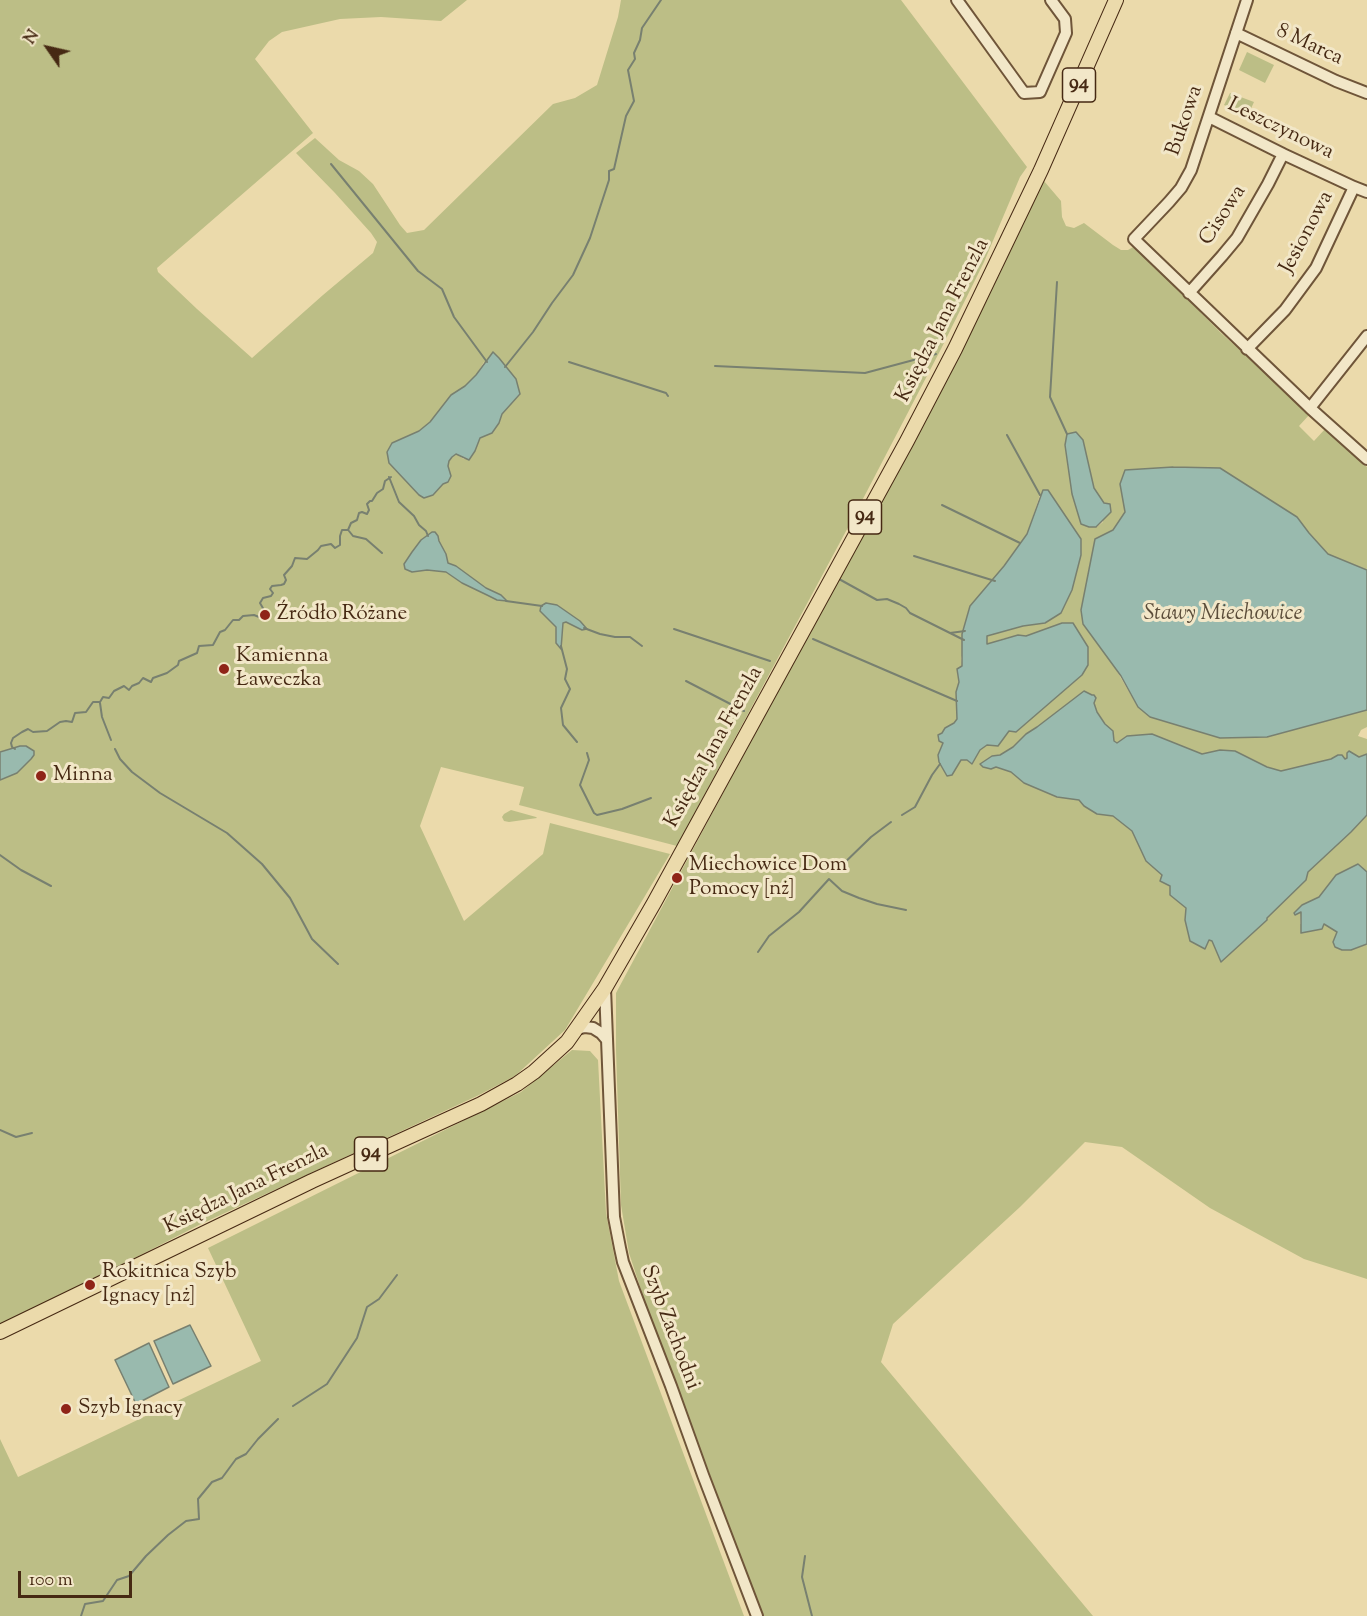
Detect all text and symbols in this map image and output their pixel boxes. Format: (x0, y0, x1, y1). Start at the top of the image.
north arrow (18, 18, 78, 78)
street label: 8 Marca (1272, 20, 1346, 72)
text: N (20, 26, 46, 49)
road number: 94 (1062, 68, 1096, 102)
street label: Bukowa (1162, 83, 1210, 159)
street label: Leszczynowa (1223, 93, 1337, 167)
street label: Cisowa (1195, 181, 1253, 251)
street label: Jesionowa (1276, 187, 1340, 279)
street label: Księdza Jana Frenzla (892, 235, 996, 407)
road number: 94 (848, 500, 882, 534)
place label: Źródło Różane (277, 602, 407, 628)
water label: Stawy Miechowice (1144, 602, 1302, 628)
marker: Źródło Różane (258, 608, 272, 622)
place label: Kamienna Ławeczka (236, 644, 328, 694)
marker: Kamienna Ławeczka (217, 662, 231, 676)
street label: Księdza Jana Frenzla (660, 663, 770, 833)
place label: Minna (53, 763, 113, 789)
marker: Minna (34, 769, 48, 783)
place label: Miechowice Dom Pomocy [nż] (689, 853, 847, 903)
marker: Miechowice Dom Pomocy [nż] (670, 871, 684, 885)
road number: 94 (354, 1137, 388, 1171)
street label: Księdza Jana Frenzla (160, 1139, 334, 1241)
place label: Rokitnica Szyb Ignacy [nż] (102, 1260, 236, 1310)
street label: Szyb Zachodni (634, 1262, 704, 1394)
marker: Rokitnica Szyb Ignacy [nż] (83, 1278, 97, 1292)
place label: Szyb Ignacy (78, 1396, 183, 1422)
marker: Szyb Ignacy (59, 1402, 73, 1416)
scale bar (21, 1559, 135, 1597)
text: 100 m (29, 1568, 73, 1594)

